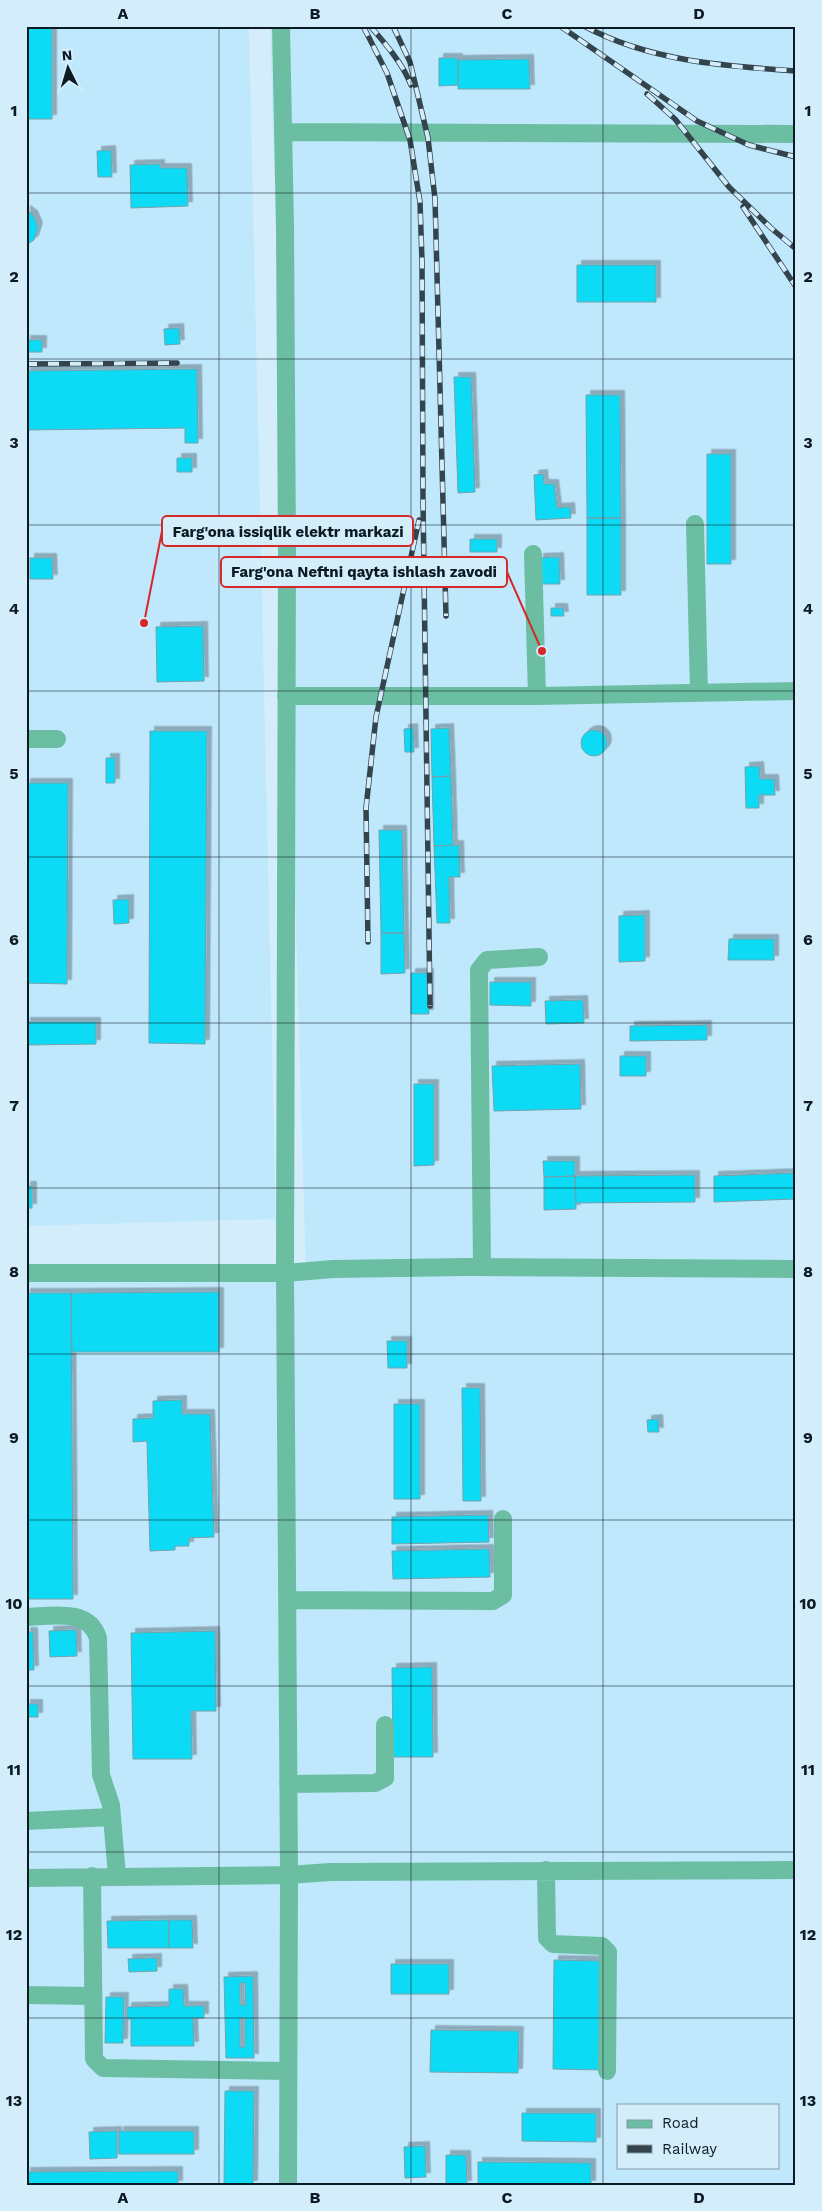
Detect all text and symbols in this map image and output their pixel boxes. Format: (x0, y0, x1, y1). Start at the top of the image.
text: A (118, 4, 129, 23)
text: B (310, 4, 321, 23)
text: C (502, 4, 513, 23)
text: D (693, 4, 705, 23)
north arrow (42, 42, 92, 92)
text: N (61, 47, 73, 63)
text: 1 (11, 101, 17, 120)
text: 1 (805, 101, 811, 120)
text: 2 (9, 267, 19, 286)
text: 2 (803, 267, 813, 286)
text: 3 (9, 433, 19, 452)
text: 3 (803, 433, 813, 452)
callout: Farg'ona issiqlik elektr markazi (162, 516, 413, 546)
text: Farg'ona issiqlik elektr markazi (172, 523, 404, 541)
callout: Farg'ona Neftni qayta ishlash zavodi (221, 557, 507, 587)
text: Farg'ona Neftni qayta ishlash zavodi (231, 563, 497, 581)
text: 4 (9, 599, 19, 618)
text: 4 (803, 599, 813, 618)
text: 5 (9, 764, 19, 783)
text: 5 (803, 764, 813, 783)
text: 6 (9, 930, 19, 949)
text: 6 (803, 930, 813, 949)
text: 7 (9, 1096, 19, 1115)
text: 7 (803, 1096, 813, 1115)
text: 8 (9, 1262, 19, 1281)
text: 8 (803, 1262, 813, 1281)
text: 9 (9, 1428, 19, 1447)
text: 9 (803, 1428, 813, 1447)
text: 10 (5, 1594, 23, 1613)
text: 10 (799, 1594, 817, 1613)
text: 11 (7, 1760, 21, 1779)
text: 11 (801, 1760, 815, 1779)
text: 12 (6, 1925, 22, 1944)
text: 12 (800, 1925, 816, 1944)
text: 13 (6, 2091, 22, 2110)
text: 13 (800, 2091, 816, 2110)
legend (617, 2104, 780, 2168)
text: Road (662, 2114, 699, 2132)
text: Railway (662, 2140, 717, 2158)
text: A (118, 2188, 129, 2207)
text: B (310, 2188, 321, 2207)
text: C (502, 2188, 513, 2207)
text: D (693, 2188, 705, 2207)

